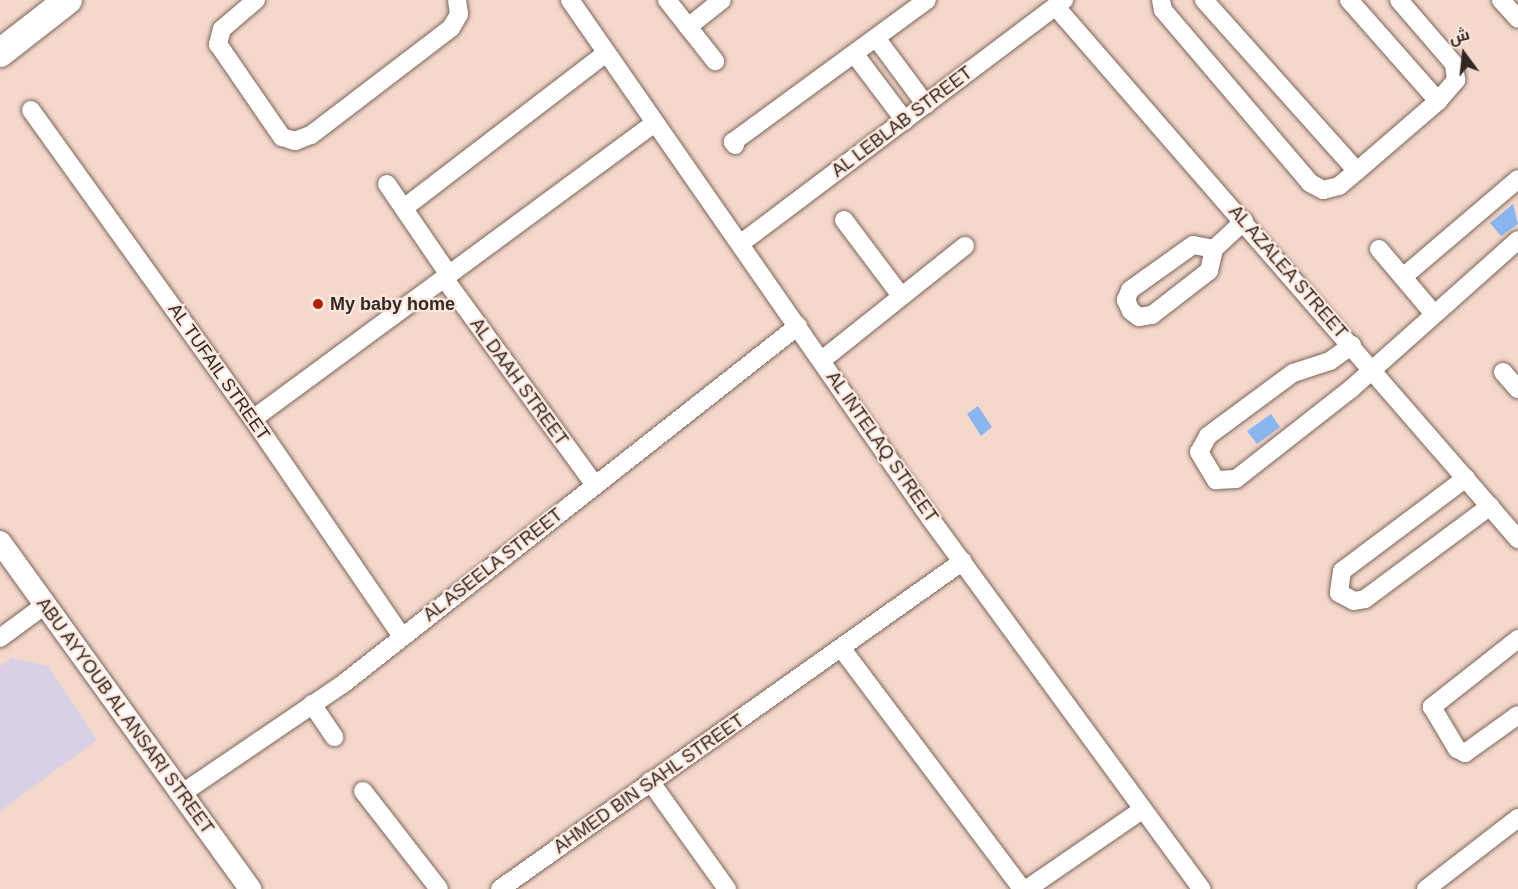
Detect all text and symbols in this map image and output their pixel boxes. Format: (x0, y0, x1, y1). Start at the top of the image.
north arrow (1434, 24, 1494, 84)
text: ش (1447, 25, 1471, 47)
street label: AL LEBLAB STREET (827, 62, 977, 182)
street label: AL AZALEA STREET (1223, 200, 1353, 344)
place label: My baby home (330, 293, 455, 315)
marker: My baby home (311, 297, 325, 311)
street label: AL TUFAIL STREET (163, 299, 275, 445)
street label: AL DAAH STREET (465, 314, 573, 450)
street label: AL INTELAQ STREET (822, 367, 942, 527)
street label: AL ASEELA STREET (418, 503, 568, 627)
street label: ABU AYYOUB AL ANSARI STREET (31, 592, 219, 840)
street label: AHMED BIN SAHL STREET (549, 710, 749, 858)

